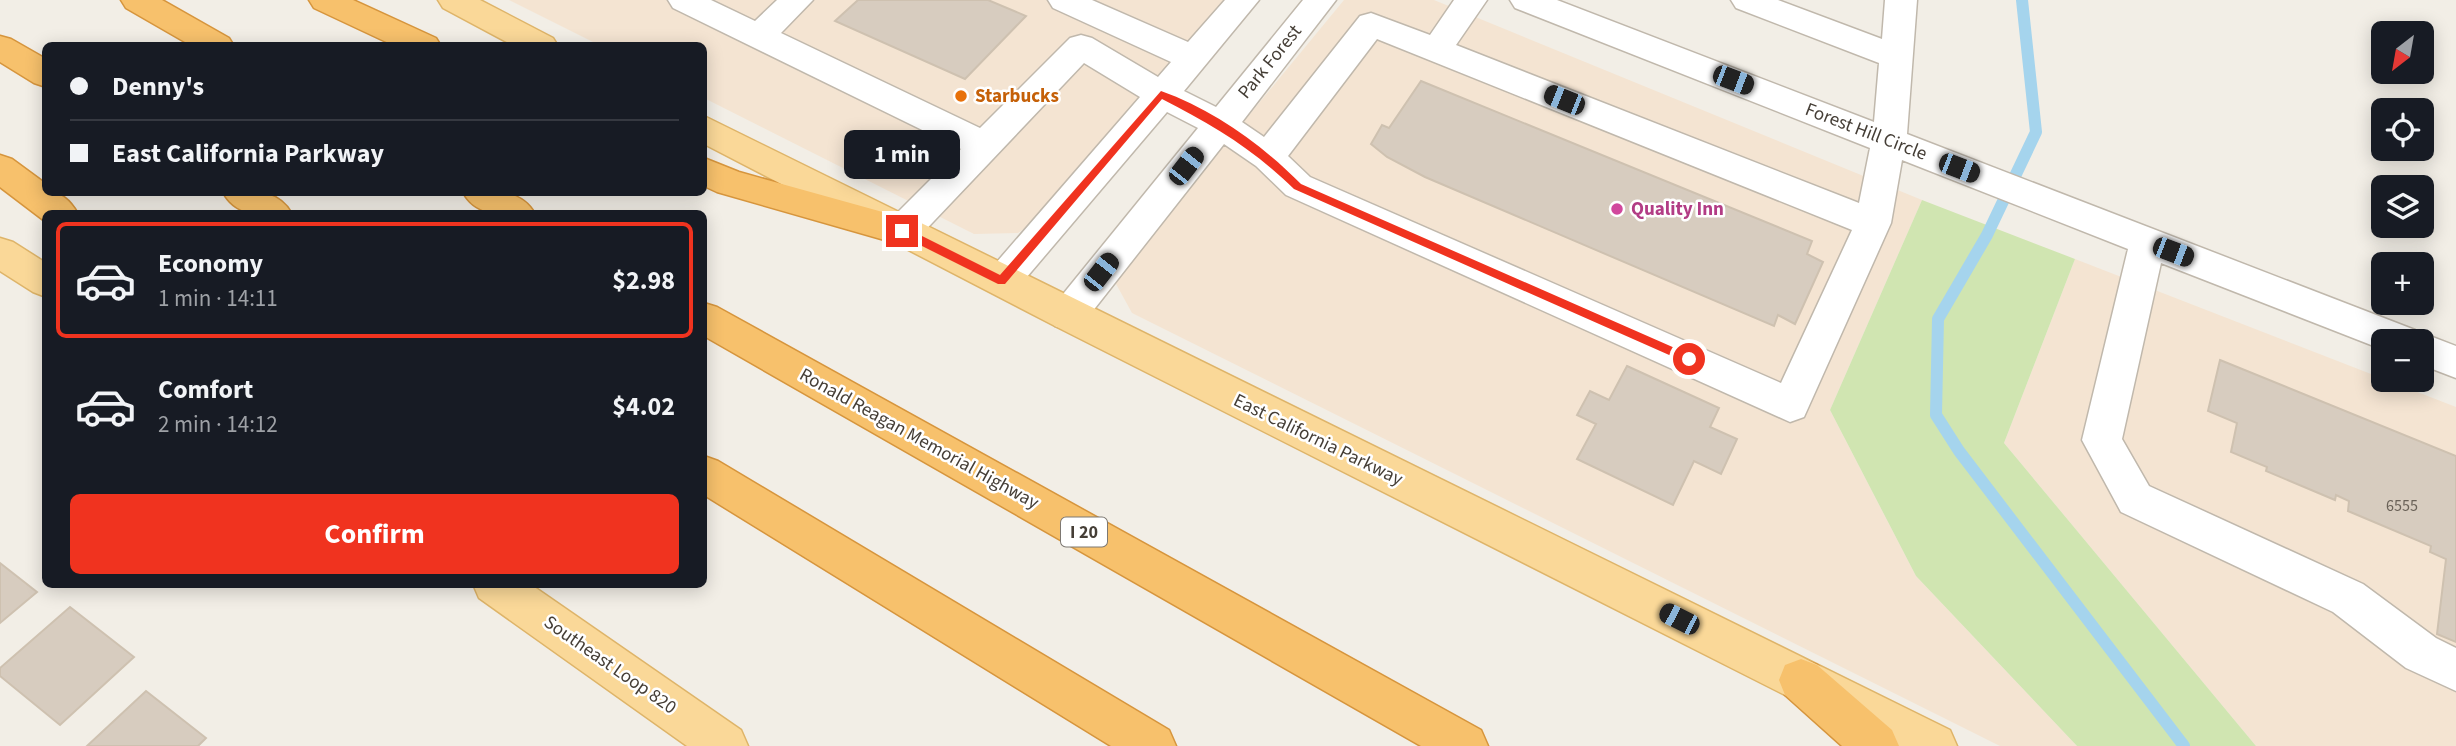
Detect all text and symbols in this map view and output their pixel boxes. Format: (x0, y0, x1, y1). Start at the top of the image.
street label: Park Forest (1232, 19, 1309, 105)
north arrow (2371, 21, 2434, 84)
map controls (2371, 21, 2434, 392)
car (1710, 63, 1757, 97)
text: Denny's (112, 68, 204, 105)
car (1541, 82, 1588, 118)
place label: Starbucks (975, 83, 1059, 110)
marker: Starbucks (953, 88, 969, 104)
street label: Forest Hill Circle (1801, 96, 1931, 168)
button: locate (2371, 98, 2434, 161)
callout: 1 min (844, 130, 960, 178)
text: East California Parkway (112, 135, 384, 172)
text: 1 min (874, 138, 930, 171)
car (1165, 143, 1208, 189)
car (1936, 151, 1983, 185)
button: layers (2371, 175, 2434, 238)
place label: Quality Inn (1631, 196, 1724, 223)
marker: Quality Inn (1609, 201, 1625, 217)
route end (886, 215, 918, 247)
car (2150, 235, 2197, 269)
text: Economy (158, 245, 263, 282)
icon: car (74, 249, 137, 312)
car (1080, 249, 1123, 295)
button: + (2371, 252, 2434, 315)
text: $2.98 (612, 262, 675, 299)
text: 1 min · 14:11 (158, 282, 278, 315)
button: − (2371, 329, 2434, 392)
route start (1673, 343, 1705, 375)
street label: Ronald Reagan Memorial Highway (794, 362, 1044, 516)
text: Comfort (158, 371, 253, 408)
icon: car (74, 375, 137, 438)
street label: East California Parkway (1229, 387, 1407, 493)
text: $4.02 (612, 388, 675, 425)
text: 2 min · 14:12 (158, 408, 278, 441)
button: Confirm (70, 494, 679, 574)
house number: 6555 (2386, 495, 2418, 517)
road number: I 20 (1061, 518, 1107, 546)
car (1656, 600, 1703, 638)
street label: Southeast Loop 820 (538, 609, 682, 721)

